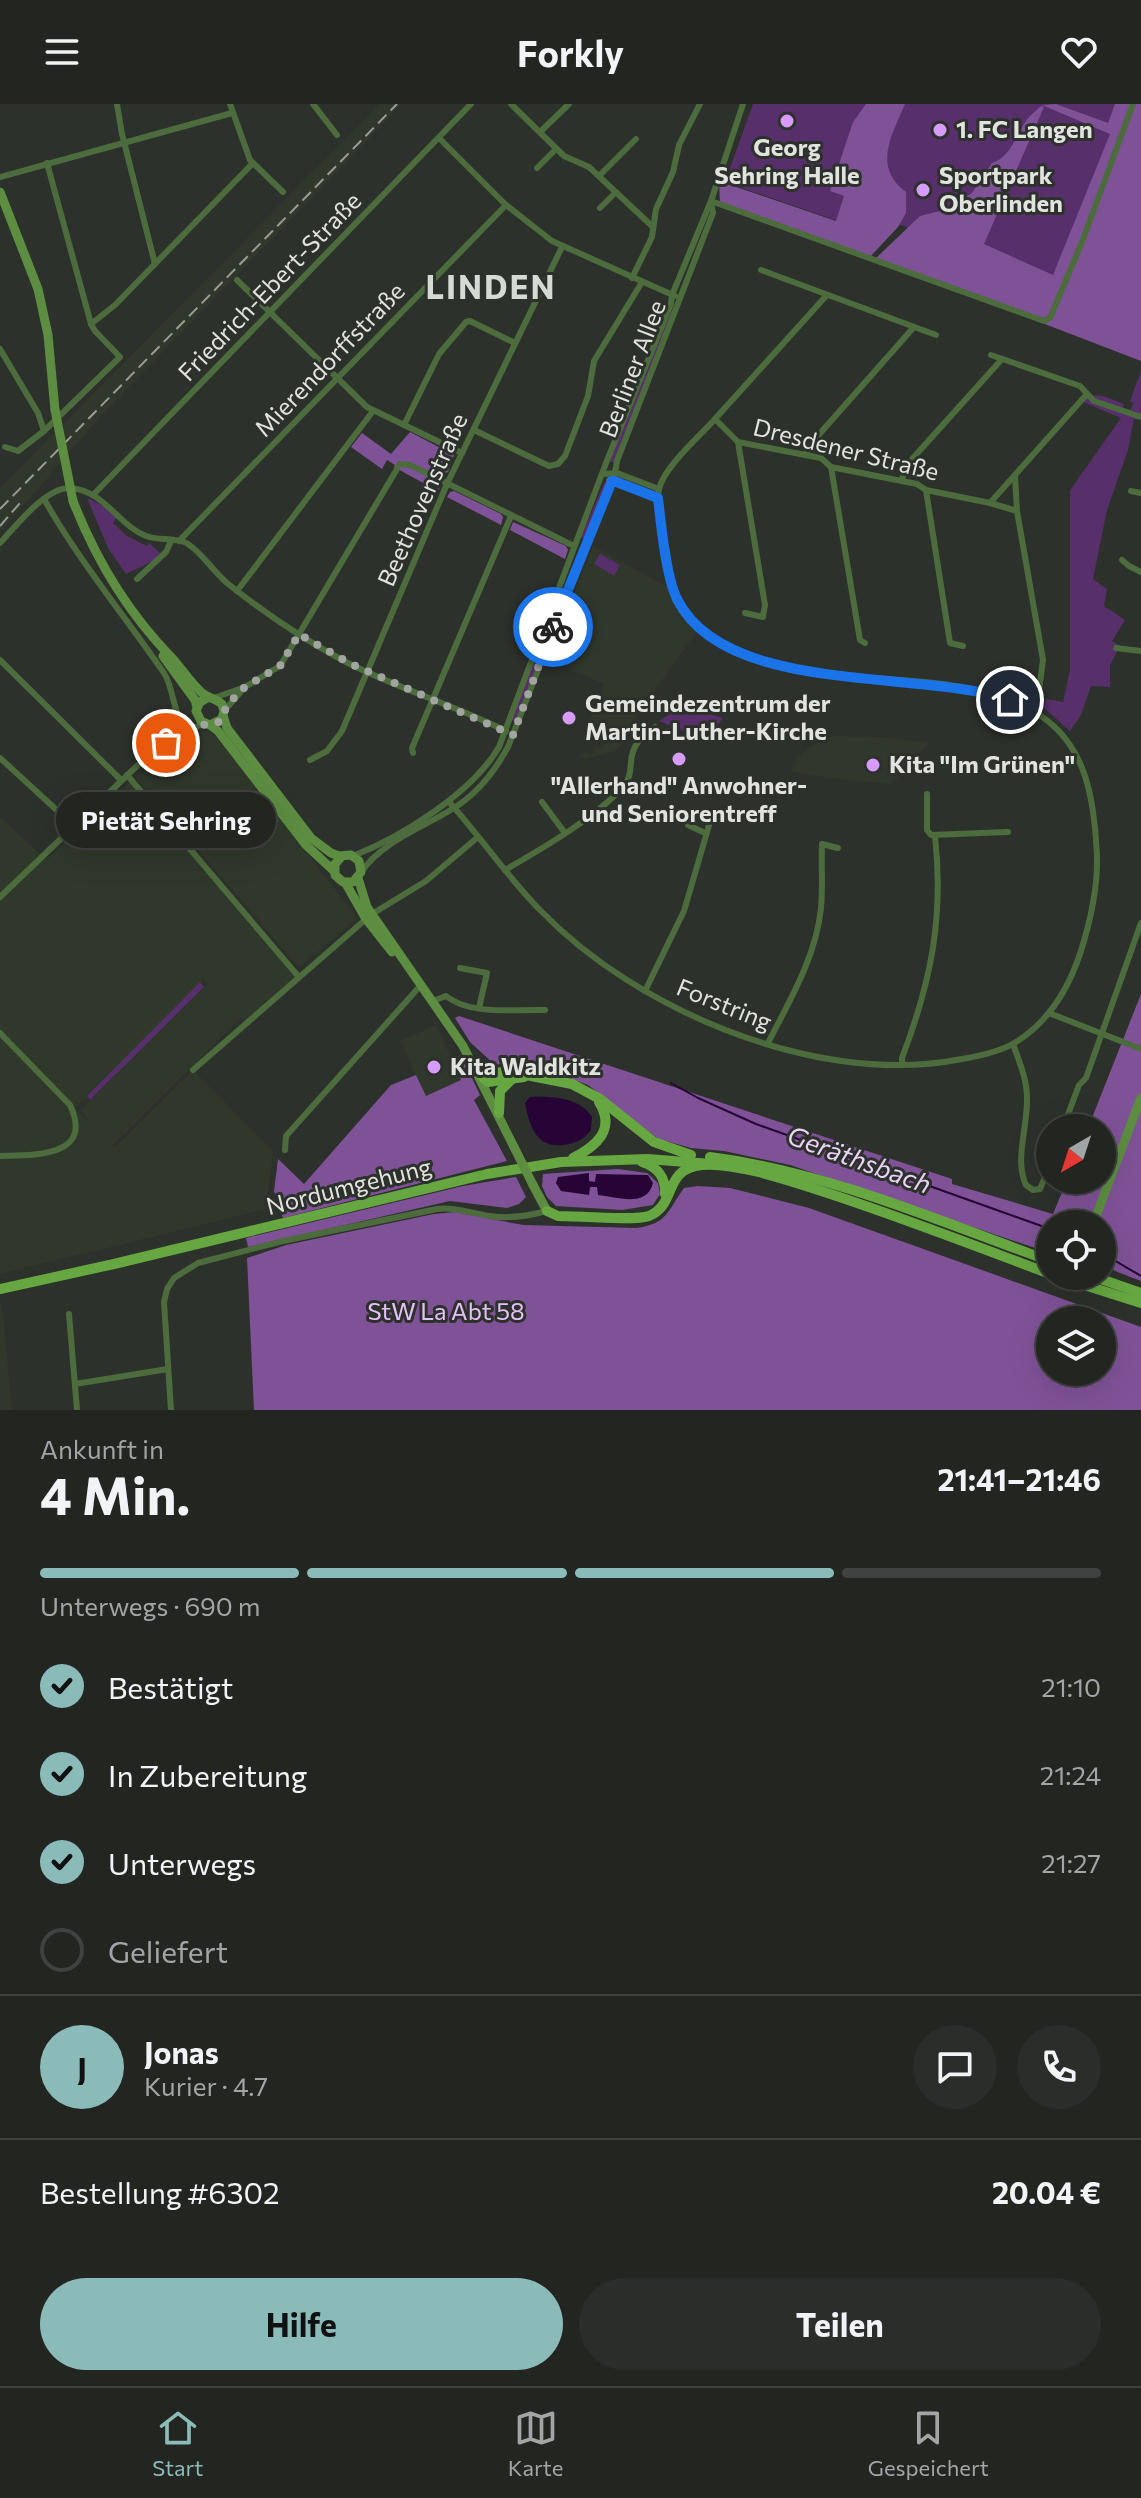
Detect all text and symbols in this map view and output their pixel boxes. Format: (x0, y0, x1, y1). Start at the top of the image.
icon: menu (40, 30, 84, 74)
text: Forkly (517, 30, 624, 74)
icon: heart (1057, 30, 1101, 74)
marker: Georg Sehring Halle (778, 112, 796, 130)
place label: 1. FC Langen (956, 114, 1093, 143)
marker: 1. FC Langen (931, 121, 949, 139)
place label: Georg Sehring Halle (714, 132, 860, 189)
place label: Sportpark Oberlinden (939, 160, 1063, 217)
marker: Sportpark Oberlinden (914, 181, 932, 199)
street label: Friedrich-Ebert-Straße (171, 186, 366, 386)
district label: LINDEN (425, 266, 557, 306)
street label: Mierendorffstraße (248, 276, 410, 442)
street label: Berliner Allee (592, 296, 671, 441)
street label: Beethovenstraße (371, 408, 473, 590)
street label: Dresdener Straße (751, 411, 942, 486)
courier (513, 587, 593, 667)
icon: bike (531, 605, 575, 649)
pin (976, 666, 1044, 734)
icon: home (988, 678, 1032, 722)
place label: Gemeindezentrum der Martin-Luther-Kirche (585, 688, 831, 745)
pin (132, 709, 200, 777)
marker: Gemeindezentrum der Martin-Luther-Kirche (560, 709, 578, 727)
icon: bag (144, 721, 188, 765)
place label: Kita "Im Grünen" (889, 749, 1075, 778)
marker: "Allerhand" Anwohner- und Seniorentreff (670, 750, 688, 768)
marker: Kita "Im Grünen" (864, 756, 882, 774)
place label: "Allerhand" Anwohner- und Seniorentreff (551, 770, 807, 827)
callout: Pietät Sehring (56, 791, 276, 847)
text: Pietät Sehring (81, 804, 251, 835)
street label: Forstring (673, 971, 776, 1036)
place label: Kita Waldkitz (450, 1051, 601, 1080)
marker: Kita Waldkitz (425, 1058, 443, 1076)
north arrow (1036, 1114, 1116, 1194)
map controls (1036, 1114, 1116, 1386)
water label: Geräthsbach (783, 1118, 936, 1199)
street label: Nordumgehung (263, 1151, 434, 1220)
button: locate (1036, 1210, 1116, 1290)
park label: StW La Abt 58 (367, 1296, 525, 1325)
button: layers (1036, 1306, 1116, 1386)
text: Ankunft in (40, 1433, 164, 1464)
text: 21:41–21:46 (937, 1460, 1101, 1497)
text: 4 Min. (40, 1462, 190, 1526)
text: Unterwegs · 690 m (40, 1590, 260, 1621)
icon: check (40, 1664, 84, 1708)
text: Bestätigt (108, 1668, 233, 1705)
text: 21:10 (1041, 1671, 1101, 1702)
icon: check (40, 1752, 84, 1796)
text: In Zubereitung (108, 1756, 307, 1793)
text: 21:24 (1040, 1759, 1101, 1790)
icon: check (40, 1840, 84, 1884)
text: Unterwegs (108, 1844, 256, 1881)
text: 21:27 (1041, 1847, 1101, 1878)
text: Geliefert (108, 1932, 228, 1969)
button: chat (913, 2025, 997, 2109)
button: phone (1017, 2025, 1101, 2109)
text: Jonas (144, 2033, 219, 2070)
text: J (77, 2049, 87, 2086)
text: Kurier · 4.7 (144, 2070, 268, 2101)
text: Bestellung #6302 (40, 2173, 280, 2210)
text: 20.04 € (992, 2173, 1101, 2210)
button: Hilfe (40, 2278, 563, 2370)
button: Teilen (579, 2278, 1101, 2370)
tab: Start (152, 2406, 203, 2481)
tab: Karte (508, 2406, 563, 2481)
tab: Gespeichert (868, 2406, 989, 2481)

